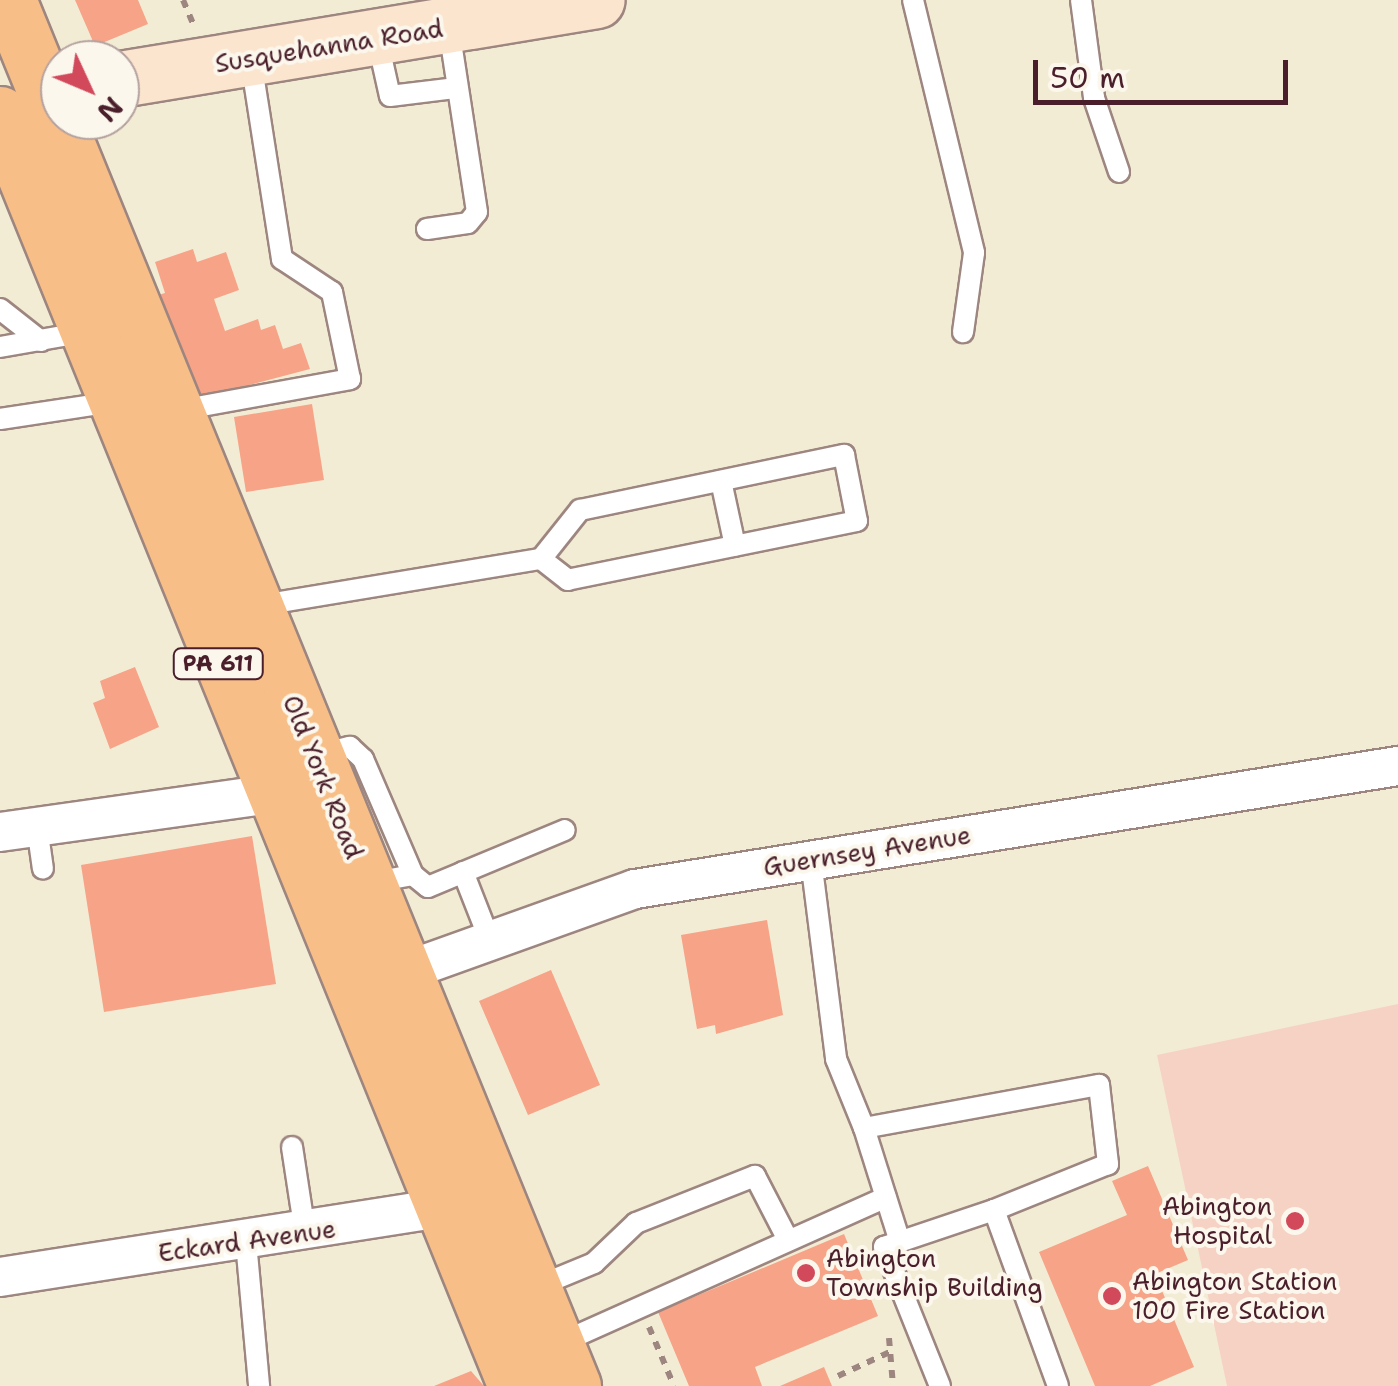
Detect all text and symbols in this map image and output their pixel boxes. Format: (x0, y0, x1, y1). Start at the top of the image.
street label: Susquehanna Road (213, 13, 445, 79)
north arrow (40, 40, 140, 140)
scale bar (1038, 40, 1293, 102)
text: 50 m (1050, 57, 1125, 98)
text: N (89, 88, 132, 131)
road number: PA 611 (170, 647, 266, 681)
street label: Old York Road (277, 691, 369, 863)
street label: Guernsey Avenue (761, 820, 973, 882)
place label: Abington Hospital (1162, 1192, 1272, 1251)
marker: Abington Hospital (1282, 1208, 1308, 1234)
street label: Eckard Avenue (156, 1214, 338, 1268)
place label: Abington Township Building (826, 1244, 1043, 1303)
marker: Abington Township Building (795, 1262, 817, 1284)
place label: Abington Station 100 Fire Station (1132, 1267, 1337, 1326)
marker: Abington Station 100 Fire Station (1101, 1285, 1123, 1307)

